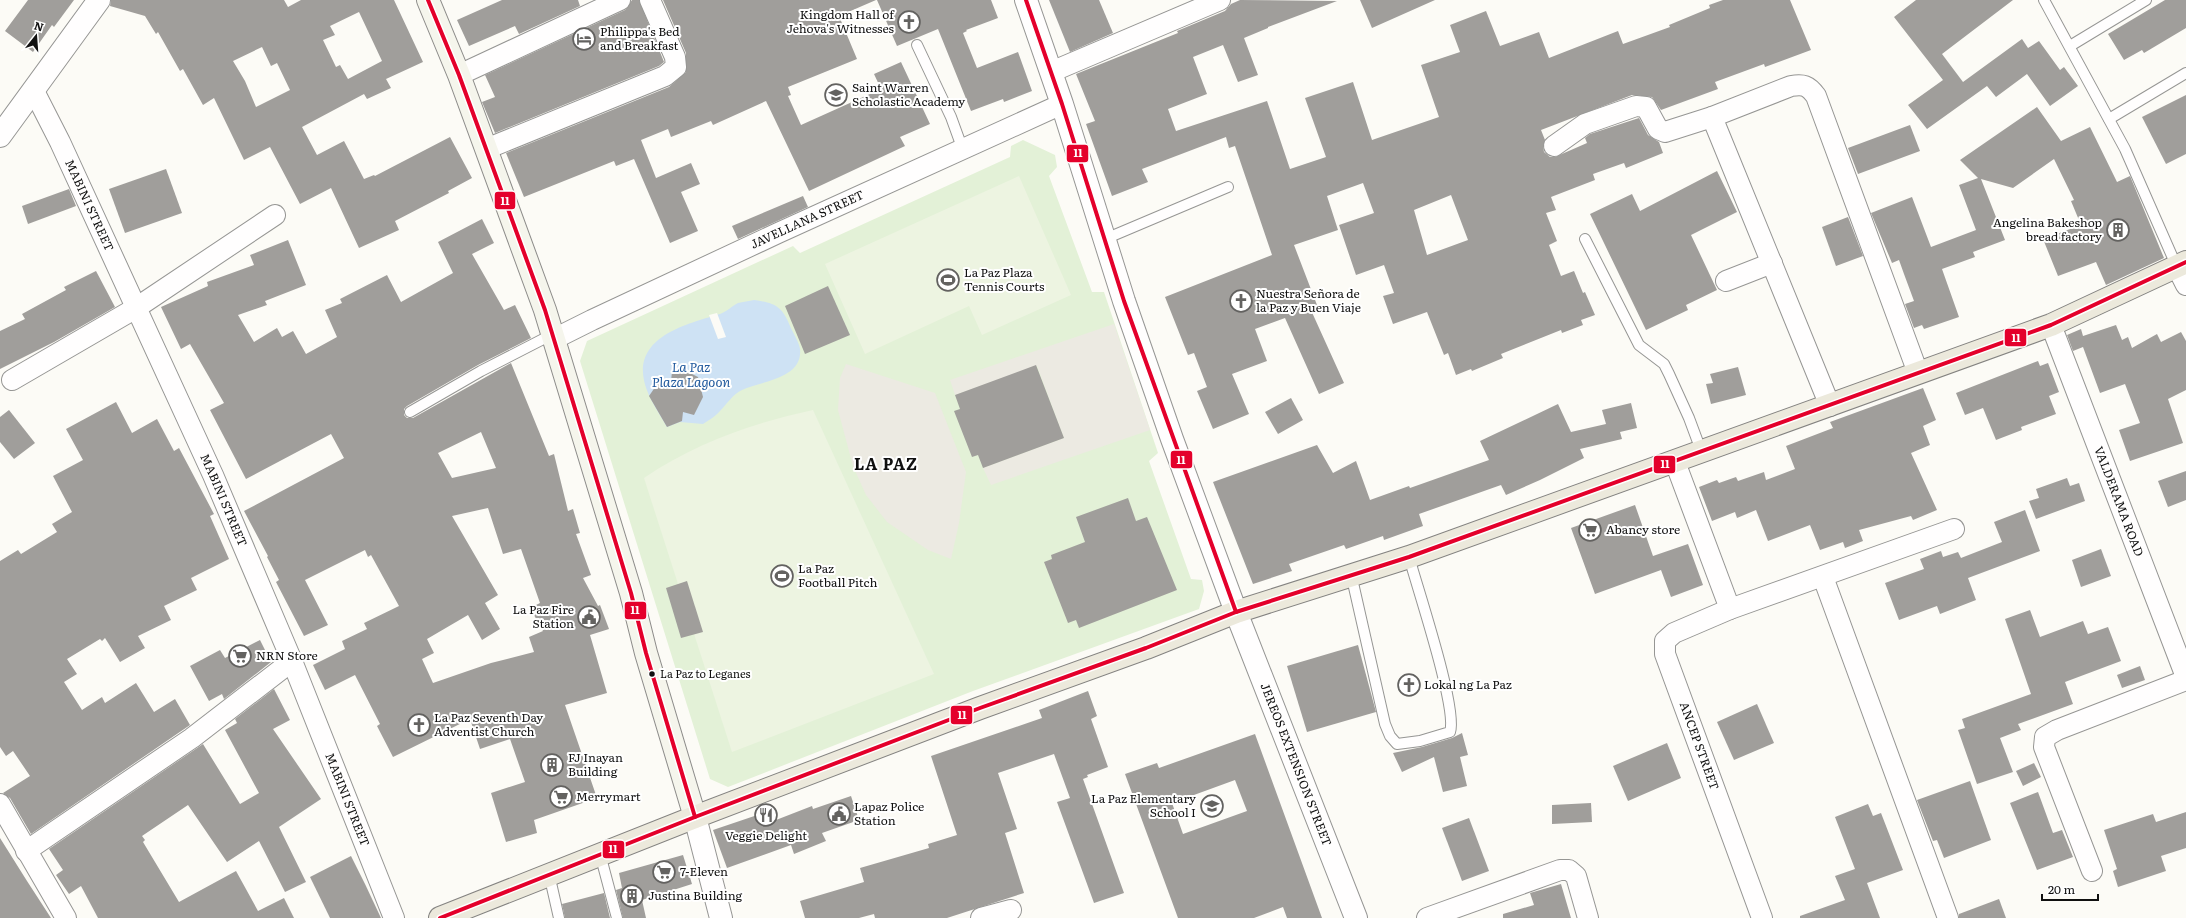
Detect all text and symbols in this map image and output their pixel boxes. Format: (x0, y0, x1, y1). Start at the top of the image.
place label: Kingdom Hall of Jehova's Witnesses (786, 5, 895, 37)
church icon: Kingdom Hall of Jehova's Witnesses (896, 9, 922, 35)
north arrow (16, 16, 56, 56)
text: N (32, 16, 46, 34)
place label: Philippa's Bed and Breakfast (600, 22, 680, 54)
hotel icon: Philippa's Bed and Breakfast (571, 26, 597, 52)
place label: Saint Warren Scholastic Academy (852, 78, 965, 110)
school or university icon: Saint Warren Scholastic Academy (823, 82, 849, 108)
line badge: 11 (1066, 144, 1089, 163)
text: 11 (1073, 144, 1083, 160)
street label: MABINI STREET (61, 156, 119, 254)
street label: JAVELLANA STREET (747, 185, 867, 253)
line badge: 11 (494, 191, 516, 210)
text: 11 (500, 192, 510, 208)
place label: Angelina Bakeshop bread factory (1993, 213, 2102, 245)
building icon: Angelina Bakeshop bread factory (2105, 217, 2131, 243)
place label: La Paz Plaza Tennis Courts (964, 263, 1045, 295)
sports icon: La Paz Plaza Tennis Courts (935, 267, 961, 293)
place label: Nuestra Señora de la Paz y Buen Viaje (1256, 284, 1361, 316)
church icon: Nuestra Señora de la Paz y Buen Viaje (1228, 288, 1254, 314)
line badge: 11 (2004, 328, 2027, 347)
text: 11 (2011, 329, 2021, 345)
water label: La Paz Plaza Lagoon (652, 357, 730, 391)
street label: VALDERAMA ROAD (2090, 444, 2149, 559)
street label: MABINI STREET (196, 450, 252, 549)
line badge: 11 (1170, 450, 1193, 469)
district label: LA PAZ (854, 451, 918, 475)
text: 11 (1176, 451, 1186, 467)
line badge: 11 (1653, 455, 1676, 474)
text: 11 (1660, 455, 1670, 471)
supermarket icon: Abancy store (1577, 517, 1603, 543)
place label: Abancy store (1606, 520, 1680, 538)
place label: La Paz Football Pitch (798, 559, 877, 591)
sports icon: La Paz Football Pitch (769, 563, 795, 589)
place label: La Paz Fire Station (512, 600, 574, 632)
line badge: 11 (624, 601, 647, 620)
text: 11 (630, 601, 640, 617)
public building icon: La Paz Fire Station (576, 604, 602, 630)
supermarket icon: NRN Store (227, 643, 253, 669)
place label: NRN Store (256, 646, 318, 664)
place label: La Paz to Leganes (660, 665, 751, 681)
marker: La Paz to Leganes (647, 669, 657, 679)
church icon: Lokal ng La Paz (1396, 672, 1422, 698)
place label: Lokal ng La Paz (1424, 675, 1512, 693)
street label: JEREOS EXTENSION STREET (1257, 680, 1337, 849)
street label: ANCEP STREET (1676, 699, 1724, 792)
line badge: 11 (950, 705, 973, 725)
text: 11 (957, 706, 967, 722)
place label: La Paz Seventh Day Adventist Church (434, 708, 543, 740)
church icon: La Paz Seventh Day Adventist Church (406, 712, 432, 738)
place label: FJ Inayan Building (568, 748, 623, 780)
street label: MABINI STREET (321, 750, 375, 849)
building icon: FJ Inayan Building (539, 752, 565, 778)
supermarket icon: Merrymart (548, 784, 574, 810)
place label: Merrymart (576, 787, 641, 805)
place label: La Paz Elementary School I (1091, 789, 1196, 821)
school or university icon: La Paz Elementary School I (1199, 793, 1225, 819)
place label: Lapaz Police Station (854, 797, 924, 829)
public building icon: Lapaz Police Station (826, 801, 852, 827)
restaurant icon: Veggie Delight (753, 802, 779, 828)
place label: Veggie Delight (725, 826, 807, 844)
line badge: 11 (602, 840, 625, 859)
text: 11 (608, 840, 618, 856)
supermarket icon: 7-Eleven (651, 859, 677, 885)
place label: 7-Eleven (680, 862, 728, 880)
scale bar (2042, 876, 2098, 902)
text: 20 m (2048, 880, 2075, 898)
building icon: Justina Building (619, 883, 645, 909)
place label: Justina Building (648, 886, 743, 904)

